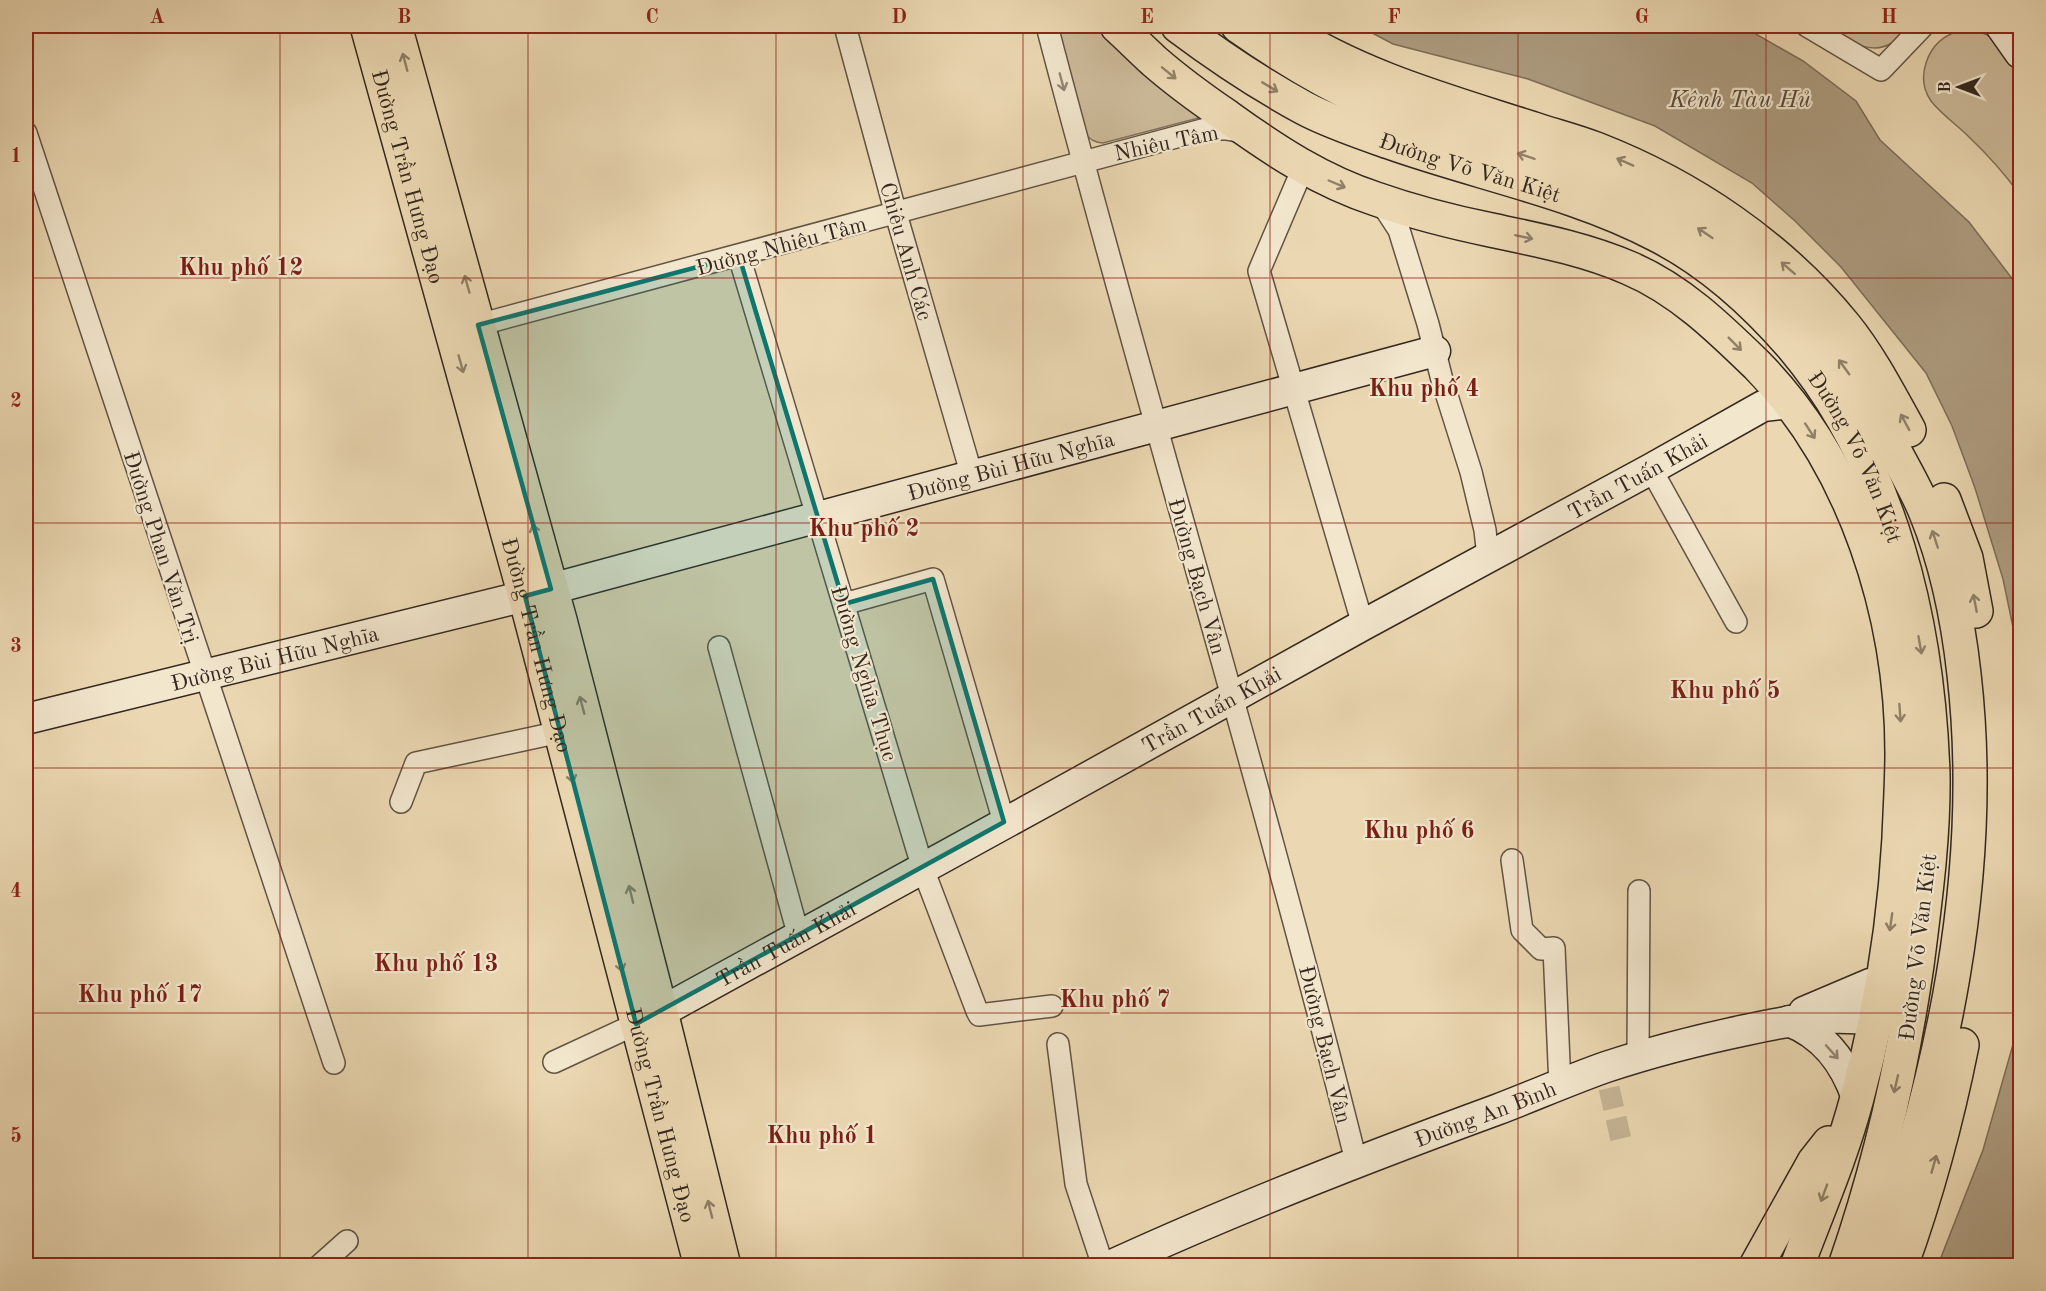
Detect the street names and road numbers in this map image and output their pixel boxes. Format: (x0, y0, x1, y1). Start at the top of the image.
street label: Đường Trần Hưng Đạo (367, 67, 447, 286)
street label: Nhiêu Tâm (1112, 122, 1221, 166)
street label: Đường Võ Văn Kiệt (1376, 130, 1563, 207)
street label: Chiêu Anh Các (875, 180, 935, 323)
street label: Đường Nhiêu Tâm (694, 214, 869, 280)
street label: Đường Võ Văn Kiệt (1803, 368, 1905, 546)
street label: Đường Bùi Hữu Nghĩa (905, 429, 1117, 506)
street label: Trần Tuấn Khải (1565, 430, 1712, 525)
street label: Đường Phan Văn Trị (119, 449, 202, 646)
street label: Đường Bạch Vân (1163, 496, 1229, 657)
street label: Đường Trần Hưng Đạo (496, 536, 575, 755)
street label: Đường Nghĩa Thục (826, 583, 900, 764)
street label: Đường Bùi Hữu Nghĩa (169, 623, 381, 696)
street label: Trần Tuấn Khải (1139, 664, 1286, 758)
street label: Đường Võ Văn Kiệt (1897, 852, 1941, 1042)
street label: Trần Tuấn Khải (713, 898, 860, 992)
street label: Đường Bạch Vân (1294, 963, 1354, 1126)
street label: Đường Trần Hưng Đạo (621, 1006, 698, 1225)
street label: Đường An Bình (1412, 1078, 1560, 1152)

